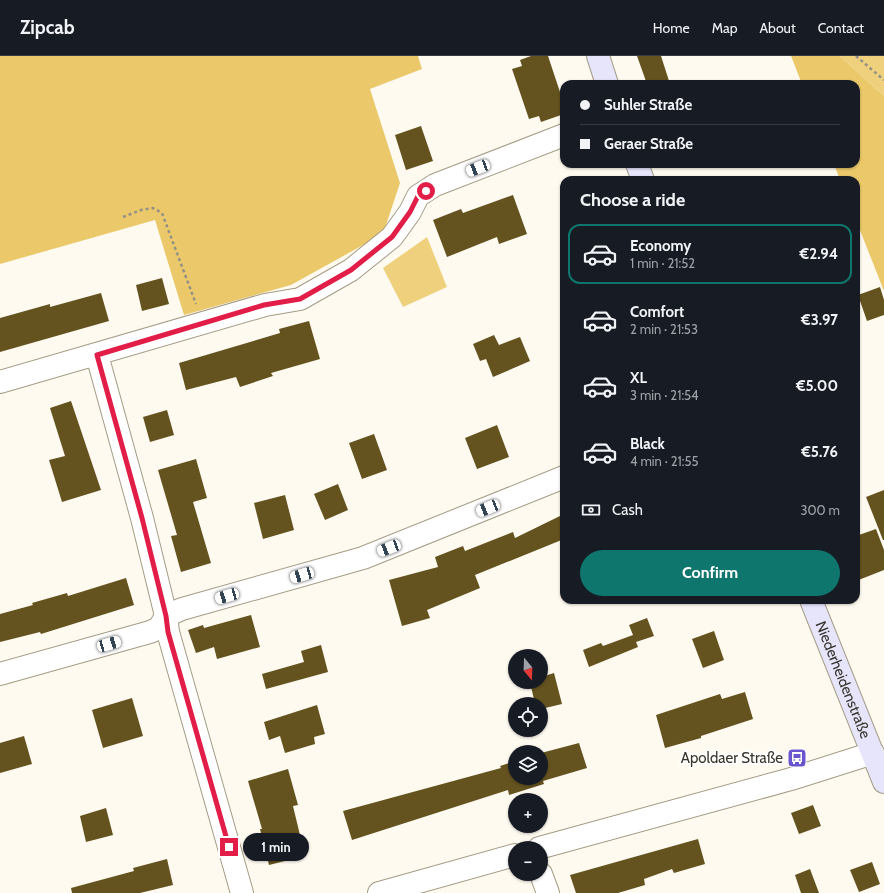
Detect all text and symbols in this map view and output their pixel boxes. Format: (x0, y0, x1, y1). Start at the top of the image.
text: Zipcab (20, 16, 75, 39)
text: Home (653, 19, 690, 37)
text: Map (712, 19, 737, 37)
text: About (759, 19, 796, 37)
text: Contact (818, 19, 864, 37)
text: Suhler Straße (604, 96, 692, 114)
text: Geraer Straße (604, 135, 693, 153)
car (465, 158, 491, 178)
route start (417, 182, 435, 200)
text: Choose a ride (580, 189, 685, 211)
icon: car (582, 236, 618, 272)
text: Economy (630, 237, 691, 255)
text: €2.94 (800, 245, 838, 263)
text: 1 min · 21:52 (630, 255, 695, 271)
icon: car (582, 302, 618, 338)
text: Comfort (630, 303, 684, 321)
text: €3.97 (801, 311, 838, 329)
text: 2 min · 21:53 (630, 321, 698, 337)
icon: car (582, 368, 618, 404)
text: XL (630, 369, 647, 387)
text: €5.00 (796, 377, 838, 395)
text: 3 min · 21:54 (630, 387, 699, 403)
icon: car (582, 434, 618, 470)
text: Black (630, 435, 665, 453)
text: €5.76 (801, 443, 838, 461)
text: 4 min · 21:55 (630, 453, 699, 469)
car (475, 498, 501, 518)
icon: cash (580, 499, 602, 521)
text: Cash (612, 501, 643, 519)
text: 300 m (800, 502, 840, 518)
car (376, 538, 402, 558)
button: Confirm (580, 550, 840, 596)
car (289, 566, 315, 584)
car (214, 587, 240, 605)
street label: Niederheidenstraße (811, 619, 875, 741)
car (96, 635, 122, 653)
north arrow (508, 649, 548, 689)
map controls (508, 649, 548, 881)
button: locate (508, 697, 548, 737)
button: layers (508, 745, 548, 785)
bus stop icon: Apoldaer Straße (786, 747, 808, 769)
place label: Apoldaer Straße (681, 749, 783, 767)
button: + (508, 793, 548, 833)
callout: 1 min (243, 833, 309, 861)
route end (220, 838, 238, 856)
text: 1 min (261, 839, 291, 855)
button: − (508, 841, 548, 881)

